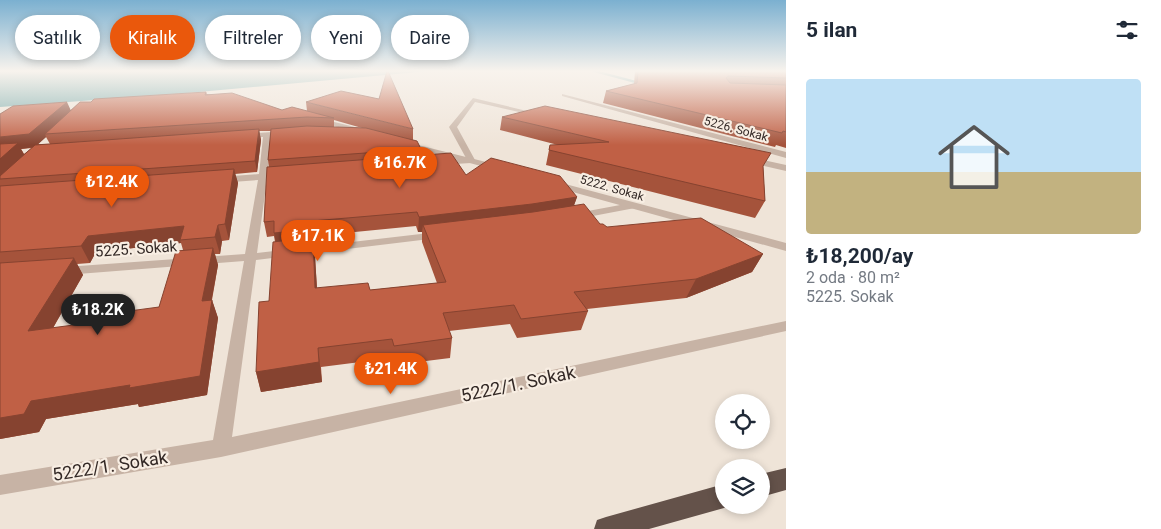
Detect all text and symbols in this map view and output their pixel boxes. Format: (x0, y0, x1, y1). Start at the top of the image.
chip: Satılık (15, 15, 100, 60)
chip: Kiralık (110, 15, 195, 60)
chip: Filtreler (205, 15, 301, 60)
chip: Yeni (311, 15, 381, 60)
chip: Daire (391, 15, 469, 60)
icon: filters (1113, 16, 1141, 44)
text: 5 ilan (806, 18, 857, 42)
icon: home (929, 112, 1019, 202)
street label: 5226. Sokak (702, 114, 770, 145)
pin: ₺16.7K (359, 146, 441, 189)
text: ₺16.7K (374, 153, 426, 172)
pin: ₺12.4K (71, 166, 153, 208)
text: ₺12.4K (86, 172, 138, 191)
street label: 5222. Sokak (578, 172, 646, 204)
pin: ₺17.1K (277, 220, 359, 262)
text: ₺17.1K (292, 226, 344, 245)
street label: 5225. Sokak (94, 237, 178, 261)
text: ₺18,200/ay (806, 244, 913, 268)
text: 2 oda · 80 m² (806, 268, 900, 287)
text: 5225. Sokak (806, 287, 894, 306)
pin: ₺18.2K (57, 294, 139, 336)
text: ₺18.2K (72, 300, 124, 319)
pin: ₺21.4K (350, 352, 432, 395)
text: ₺21.4K (365, 359, 417, 378)
street label: 5222/1. Sokak (459, 361, 578, 406)
map controls (715, 394, 770, 514)
button: locate (715, 394, 770, 449)
street label: 5222/1. Sokak (51, 446, 170, 485)
button: layers (715, 459, 770, 514)

